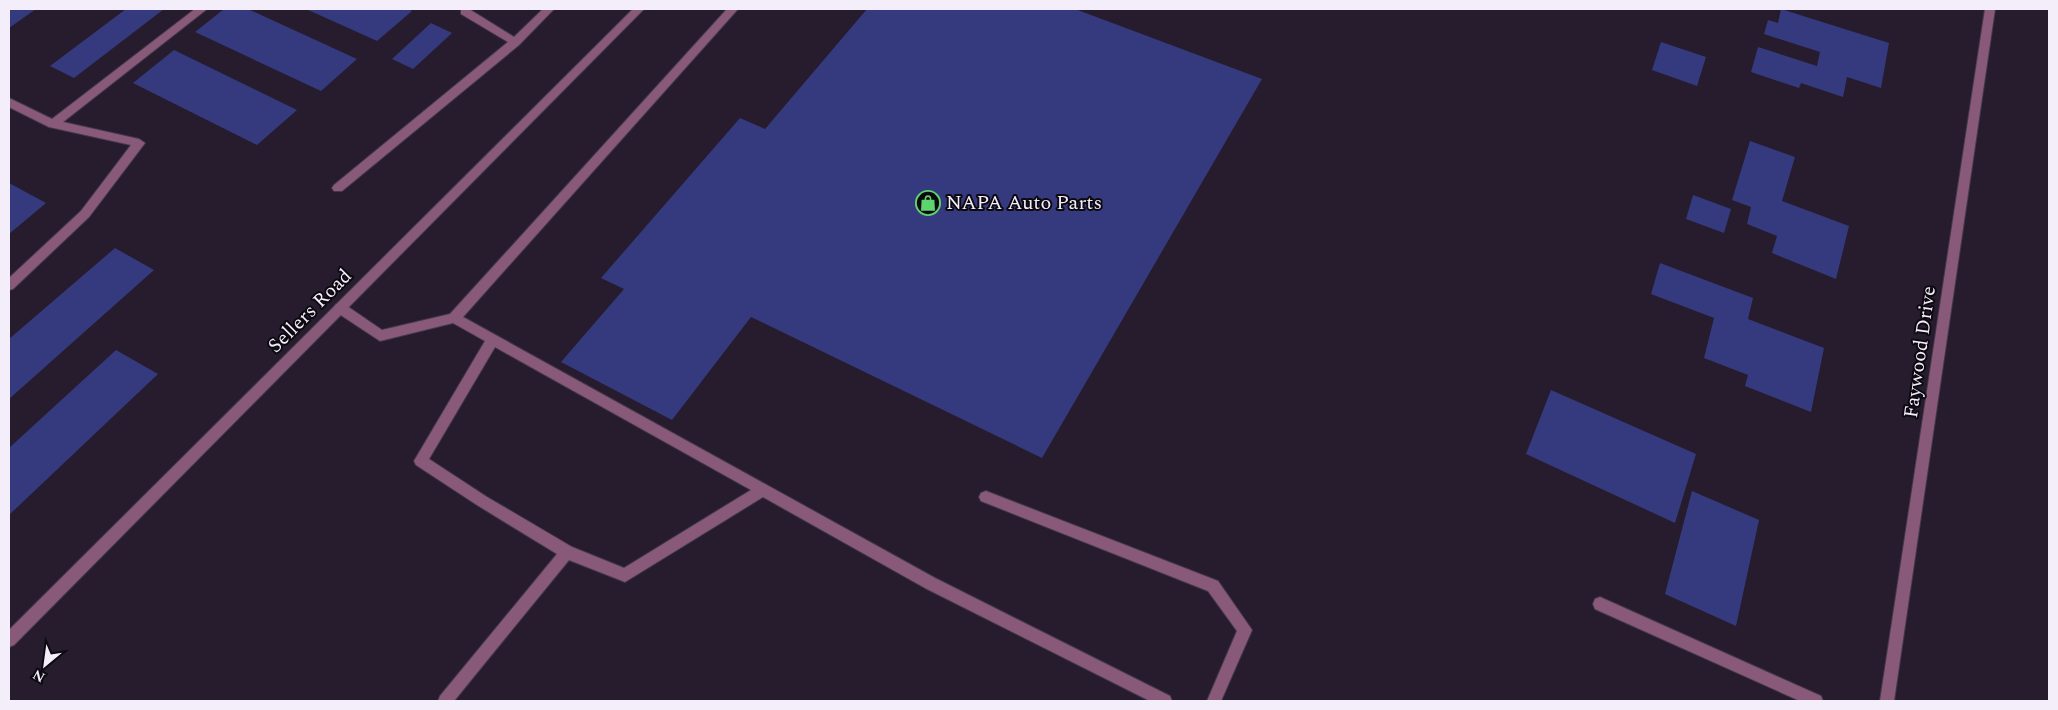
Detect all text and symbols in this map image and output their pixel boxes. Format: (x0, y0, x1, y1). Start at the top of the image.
place label: NAPA Auto Parts (946, 188, 1102, 218)
shop icon: NAPA Auto Parts (915, 190, 941, 216)
street label: Sellers Road (261, 262, 359, 360)
street label: Faywood Drive (1896, 284, 1944, 420)
north arrow (20, 640, 70, 690)
text: N (29, 664, 49, 688)

